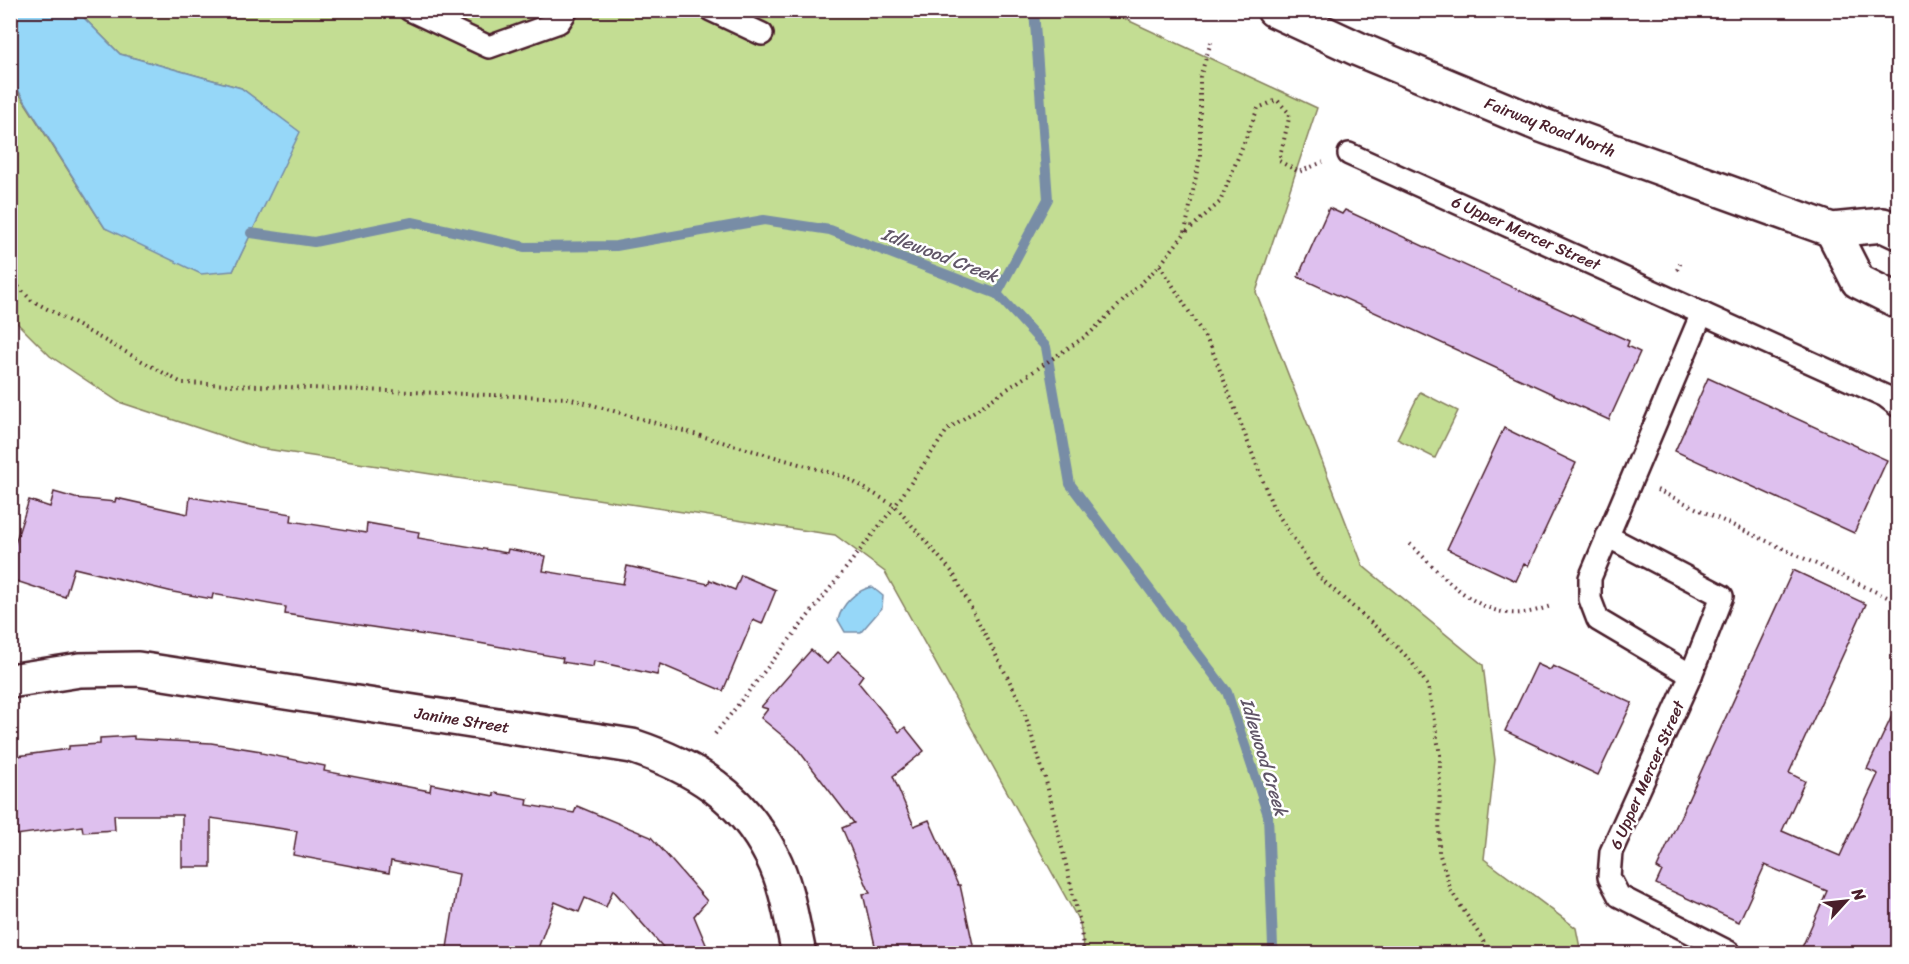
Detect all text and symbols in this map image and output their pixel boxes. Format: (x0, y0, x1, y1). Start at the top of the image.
street label: Fairway Road North (1480, 89, 1620, 165)
street label: 6 Upper Mercer Street (1447, 187, 1606, 279)
water label: Idlewood Creek (876, 218, 1004, 292)
water label: Idlewood Creek (1231, 693, 1298, 822)
street label: 6 Upper Mercer Street (1601, 695, 1693, 854)
street label: Janine Street (412, 698, 511, 742)
north arrow (1816, 871, 1876, 931)
text: N (1843, 882, 1875, 907)

